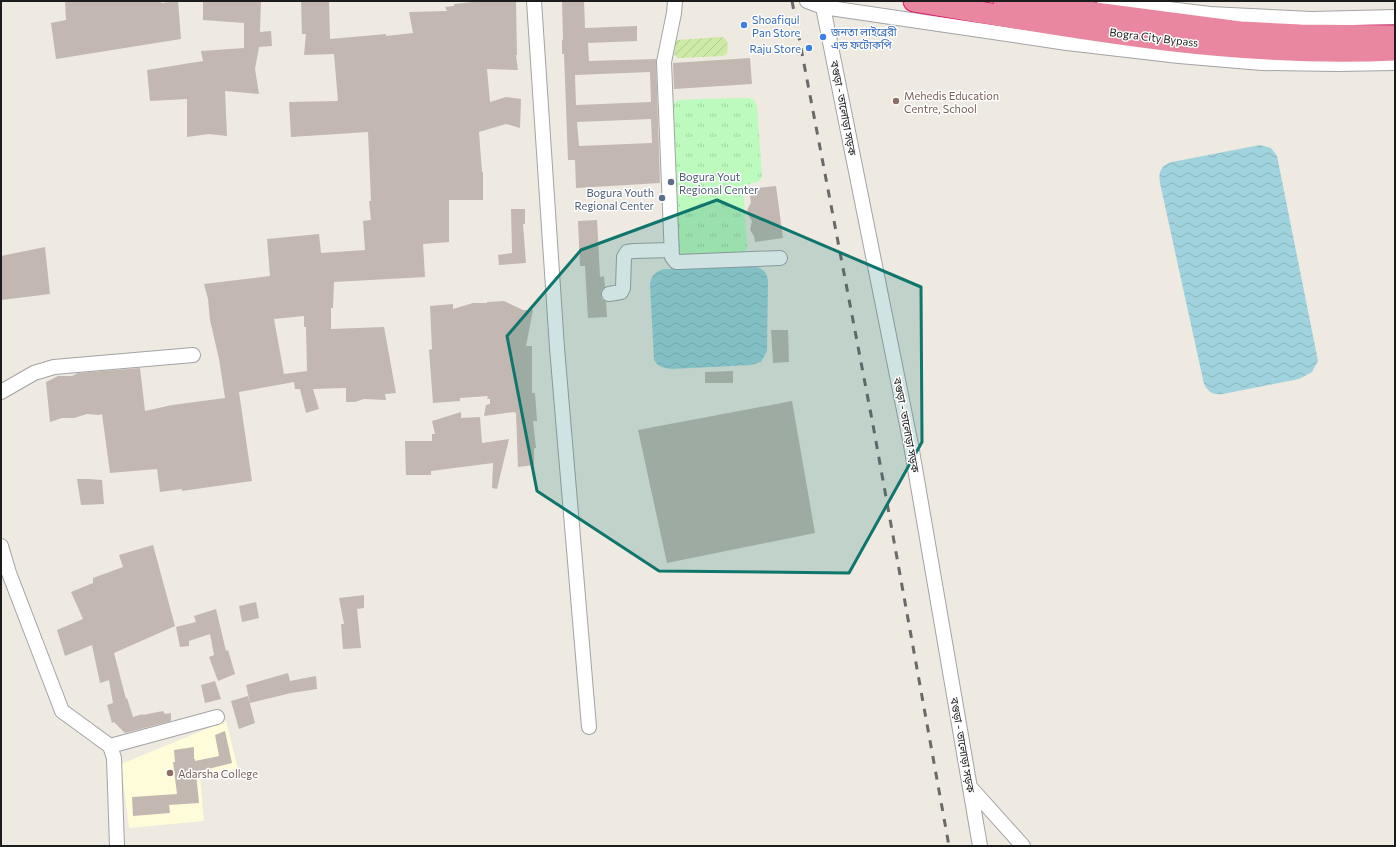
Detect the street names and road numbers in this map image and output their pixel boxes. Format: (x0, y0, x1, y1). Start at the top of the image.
street label: Bogra City Bypass (1109, 25, 1199, 49)
street label: বগুড়া - তালোড়া সড়ক (828, 58, 860, 157)
street label: বগুড়া - তালোড়া সড়ক (891, 375, 923, 474)
street label: বগুড়া - তালোড়া সড়ক (948, 695, 978, 794)

